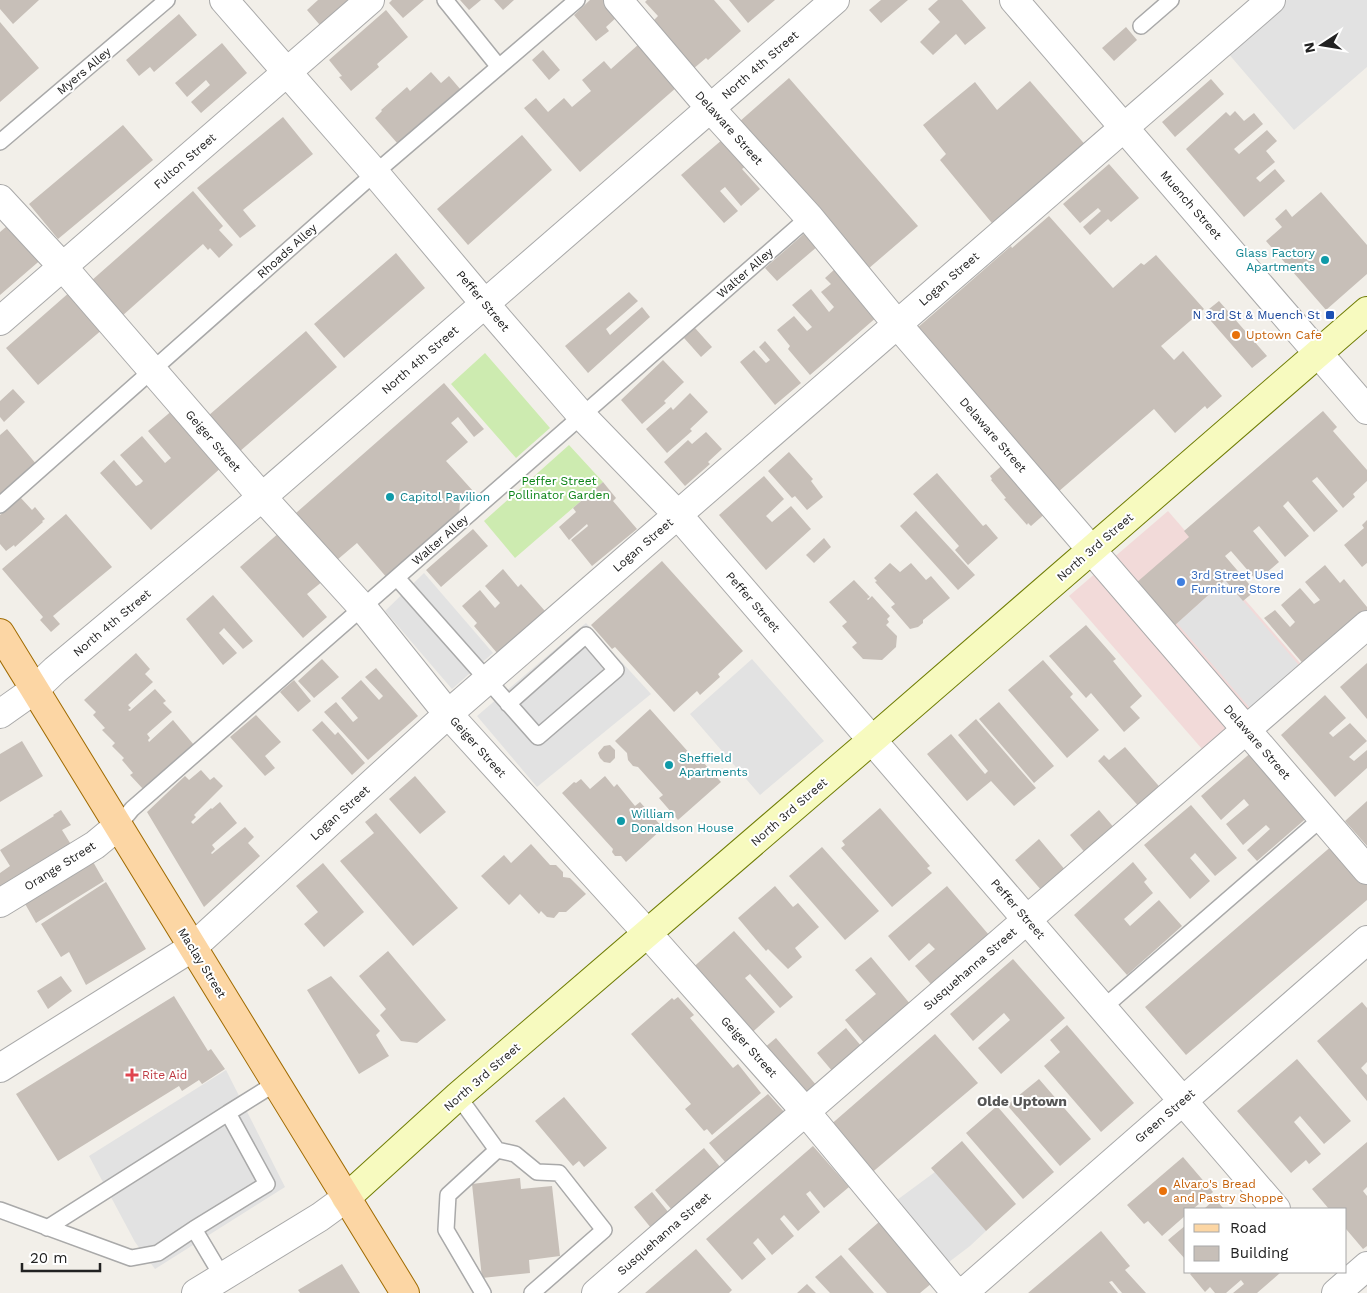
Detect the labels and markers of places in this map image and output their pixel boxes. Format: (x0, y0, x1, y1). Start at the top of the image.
place label: Glass Factory Apartments (1236, 246, 1316, 274)
marker: Glass Factory Apartments (1319, 254, 1331, 266)
place label: N 3rd St & Muench St (1193, 308, 1320, 322)
marker: N 3rd St & Muench St (1324, 309, 1336, 321)
place label: Uptown Cafe (1246, 328, 1322, 342)
marker: Uptown Cafe (1230, 329, 1242, 341)
place label: Capitol Pavilion (400, 490, 490, 504)
marker: Capitol Pavilion (384, 491, 396, 503)
place label: 3rd Street Used Furniture Store (1191, 568, 1284, 596)
marker: 3rd Street Used Furniture Store (1175, 576, 1187, 588)
place label: Sheffield Apartments (679, 751, 748, 779)
marker: Sheffield Apartments (663, 759, 675, 771)
place label: William Donaldson House (631, 807, 734, 835)
marker: William Donaldson House (615, 815, 627, 827)
place label: Rite Aid (142, 1068, 187, 1082)
marker: Rite Aid (126, 1069, 138, 1081)
place label: Alvaro's Bread and Pastry Shoppe (1173, 1177, 1284, 1205)
marker: Alvaro's Bread and Pastry Shoppe (1157, 1185, 1169, 1197)

